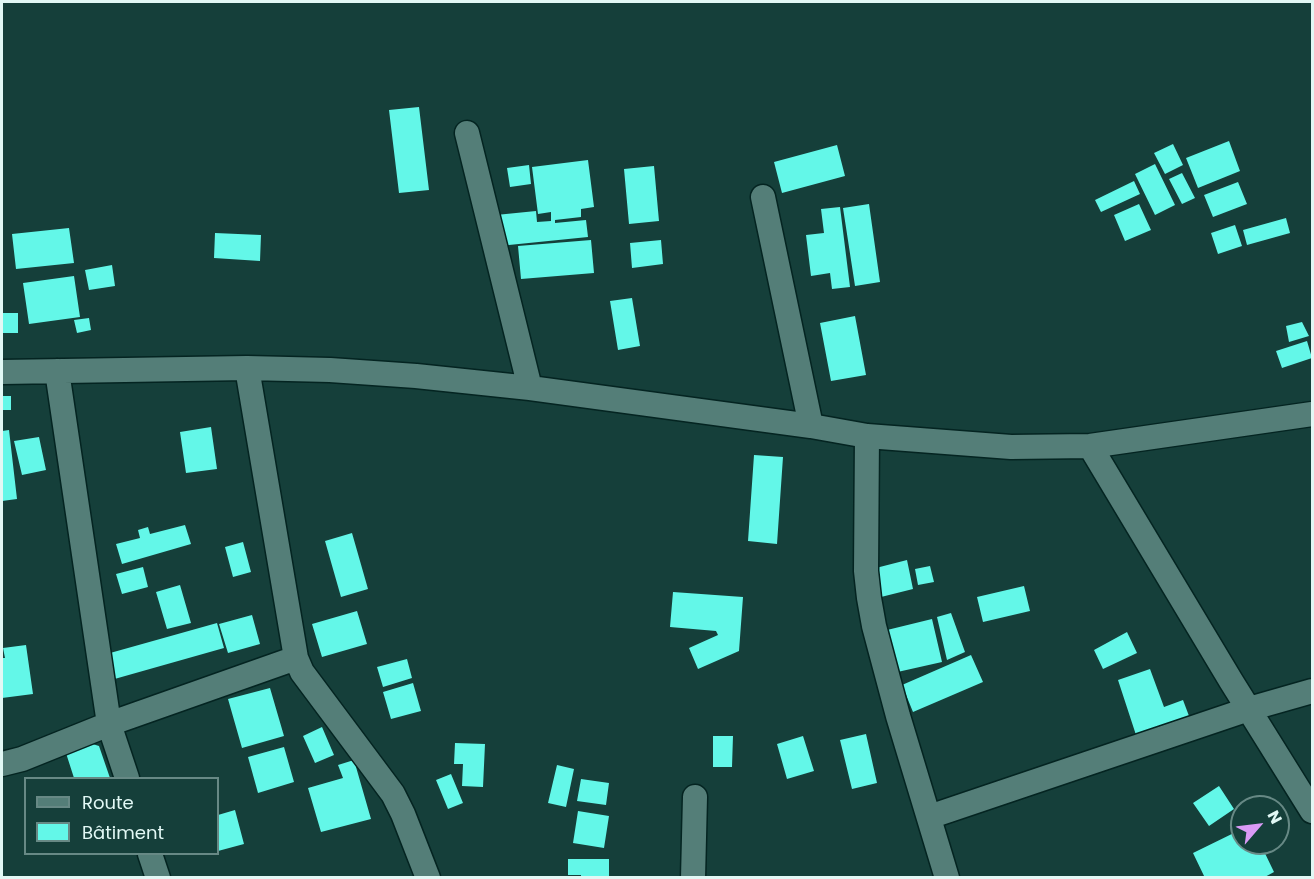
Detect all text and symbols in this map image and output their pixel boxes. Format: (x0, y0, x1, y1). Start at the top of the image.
legend (24, 777, 219, 855)
text: Route (82, 790, 134, 815)
north arrow (1230, 795, 1290, 855)
text: N (1262, 807, 1288, 828)
text: Bâtiment (82, 820, 164, 845)

